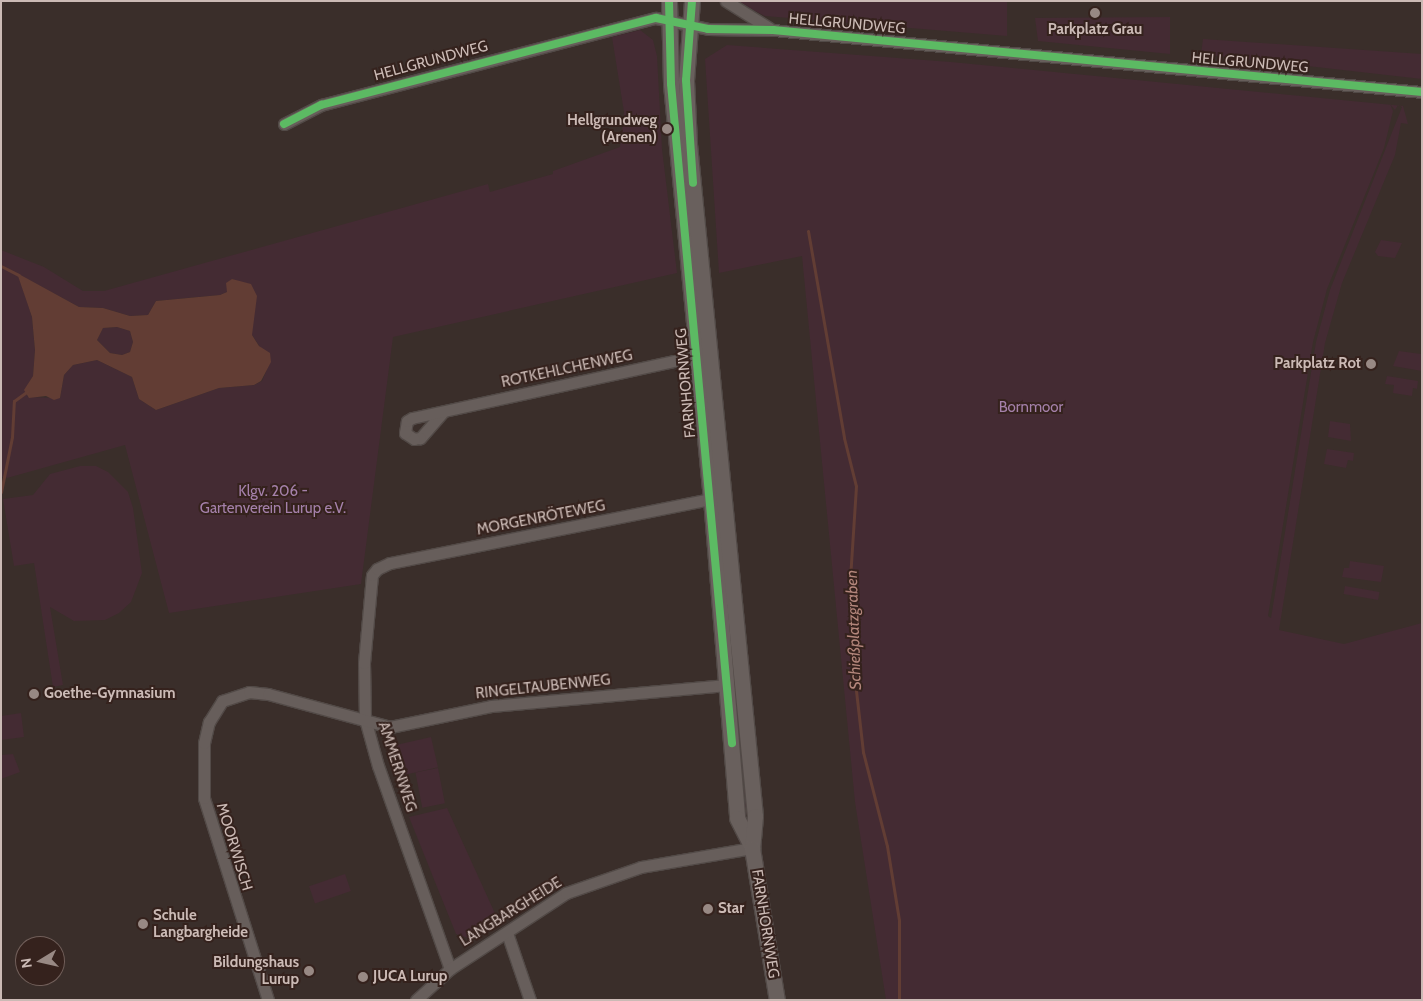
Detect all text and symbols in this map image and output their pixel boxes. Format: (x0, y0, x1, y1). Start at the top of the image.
marker: Parkplatz Grau (1089, 7, 1101, 19)
street label: HELLGRUNDWEG (788, 10, 906, 38)
place label: Parkplatz Grau (1048, 21, 1142, 39)
street label: HELLGRUNDWEG (372, 37, 490, 85)
street label: HELLGRUNDWEG (1191, 49, 1309, 77)
place label: Hellgrundweg (Arenen) (567, 111, 657, 146)
marker: Hellgrundweg (Arenen) (661, 123, 673, 135)
street label: FARNHORNWEG (672, 327, 700, 439)
street label: ROTKEHLCHENWEG (500, 346, 634, 392)
place label: Parkplatz Rot (1274, 355, 1361, 373)
marker: Parkplatz Rot (1365, 358, 1377, 370)
park label: Bornmoor (999, 399, 1063, 417)
park label: Klgv. 206 - Gartenverein Lurup e.V. (200, 482, 346, 517)
street label: MORGENRÖTEWEG (475, 497, 607, 539)
water label: Schießplatzgraben (842, 570, 866, 690)
street label: RINGELTAUBENWEG (475, 671, 611, 703)
place label: Goethe-Gymnasium (44, 685, 175, 703)
marker: Goethe-Gymnasium (28, 688, 40, 700)
street label: AMMERNWEG (374, 720, 420, 814)
street label: MOORWISCH (212, 801, 256, 893)
street label: FARNHORNWEG (748, 868, 782, 980)
street label: LANGBARGHEIDE (457, 873, 565, 951)
place label: Star (718, 900, 744, 918)
marker: Star (702, 903, 714, 915)
place label: Schule Langbargheide (153, 906, 248, 941)
marker: Schule Langbargheide (137, 918, 149, 930)
north arrow (15, 936, 65, 986)
place label: Bildungshaus Lurup (213, 953, 299, 988)
text: N (17, 957, 36, 969)
marker: Bildungshaus Lurup (303, 965, 315, 977)
place label: JUCA Lurup (373, 968, 447, 986)
marker: JUCA Lurup (357, 971, 369, 983)

